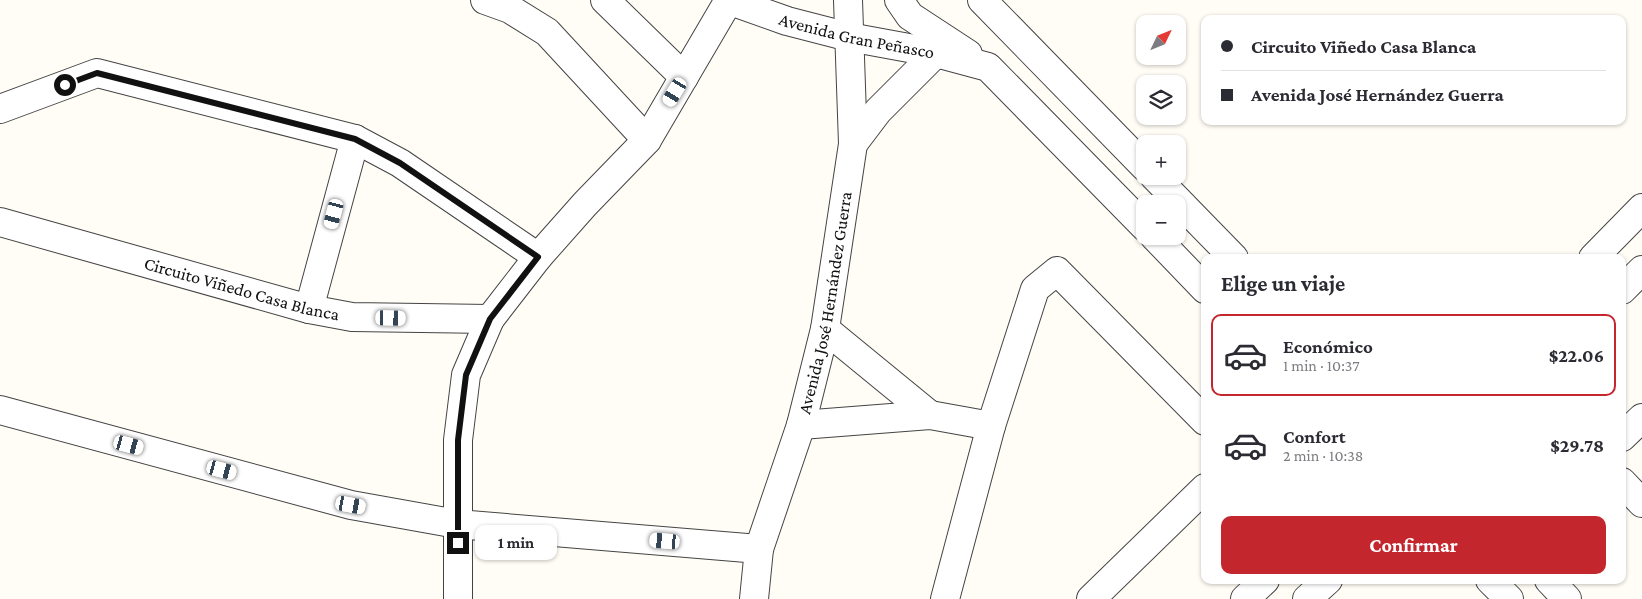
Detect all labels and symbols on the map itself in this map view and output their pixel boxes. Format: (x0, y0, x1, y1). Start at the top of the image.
street label: Avenida Gran Peñasco (776, 9, 936, 62)
north arrow (1136, 15, 1186, 65)
route start (54, 74, 76, 96)
car (660, 75, 689, 109)
street label: Avenida José Hernández Guerra (794, 190, 856, 416)
car (322, 198, 345, 230)
street label: Circuito Viñedo Casa Blanca (142, 253, 341, 324)
car (375, 310, 406, 326)
car (112, 434, 145, 456)
car (205, 459, 238, 481)
car (334, 495, 367, 515)
callout: 1 min (476, 526, 558, 560)
route end (447, 532, 469, 554)
car (649, 532, 680, 550)

